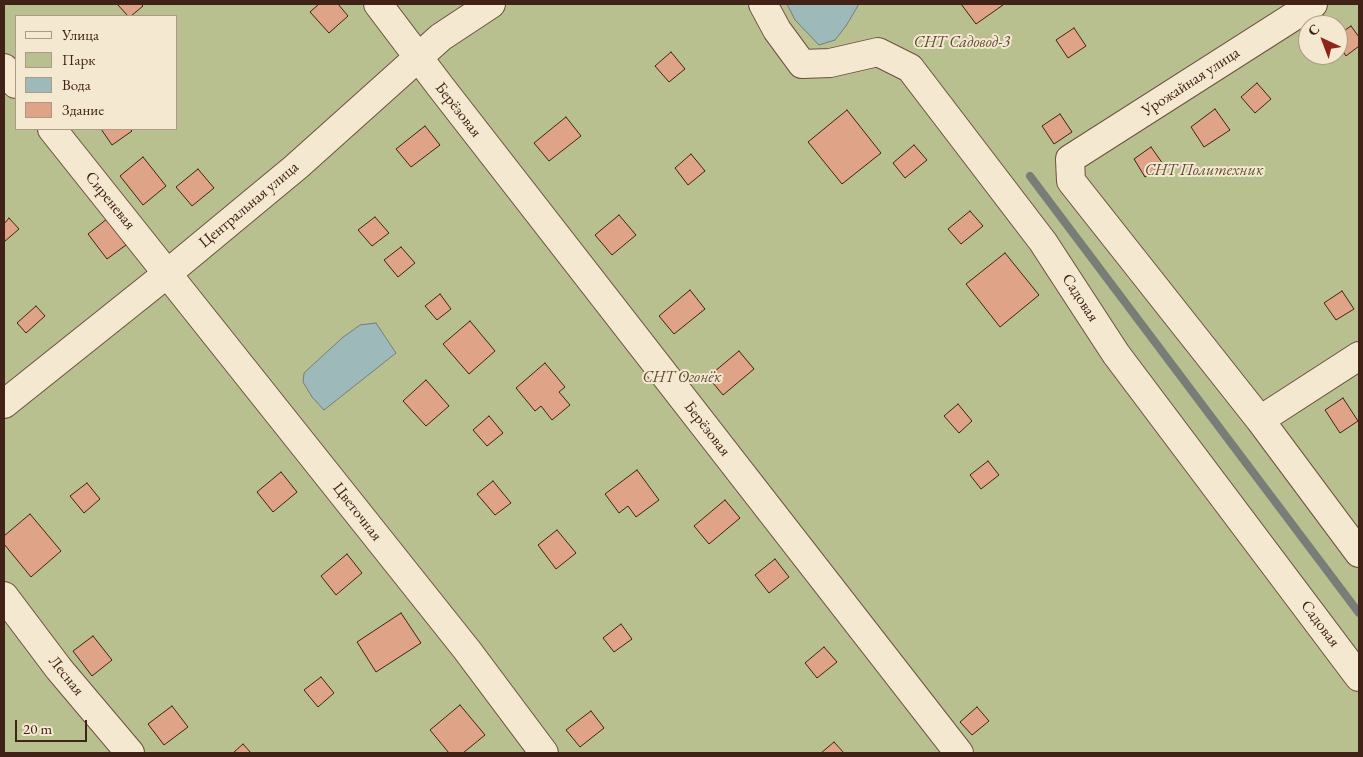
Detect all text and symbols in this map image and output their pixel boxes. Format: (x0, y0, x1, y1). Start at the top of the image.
legend (15, 15, 178, 130)
north arrow (1298, 15, 1348, 65)
text: С (1304, 20, 1323, 40)
text: Улица (62, 25, 99, 44)
park label: СНТ Садовод-3 (914, 33, 1010, 53)
street label: Урожайная улица (1138, 43, 1244, 121)
text: Парк (62, 50, 95, 69)
text: Вода (62, 75, 91, 94)
street label: Берёзовая (431, 79, 485, 141)
text: Здание (62, 100, 104, 119)
street label: Центральная улица (195, 158, 303, 252)
park label: СНТ Политехник (1145, 161, 1263, 181)
street label: Сиреневая (81, 168, 139, 234)
street label: Садовая (1057, 270, 1103, 326)
park label: СНТ Огонёк (643, 368, 721, 388)
street label: Берёзовая (680, 398, 734, 460)
street label: Цветочная (328, 479, 386, 545)
street label: Садовая (1296, 597, 1344, 651)
street label: Лесная (44, 652, 88, 700)
scale bar (18, 710, 90, 742)
text: 20 m (23, 719, 52, 738)

